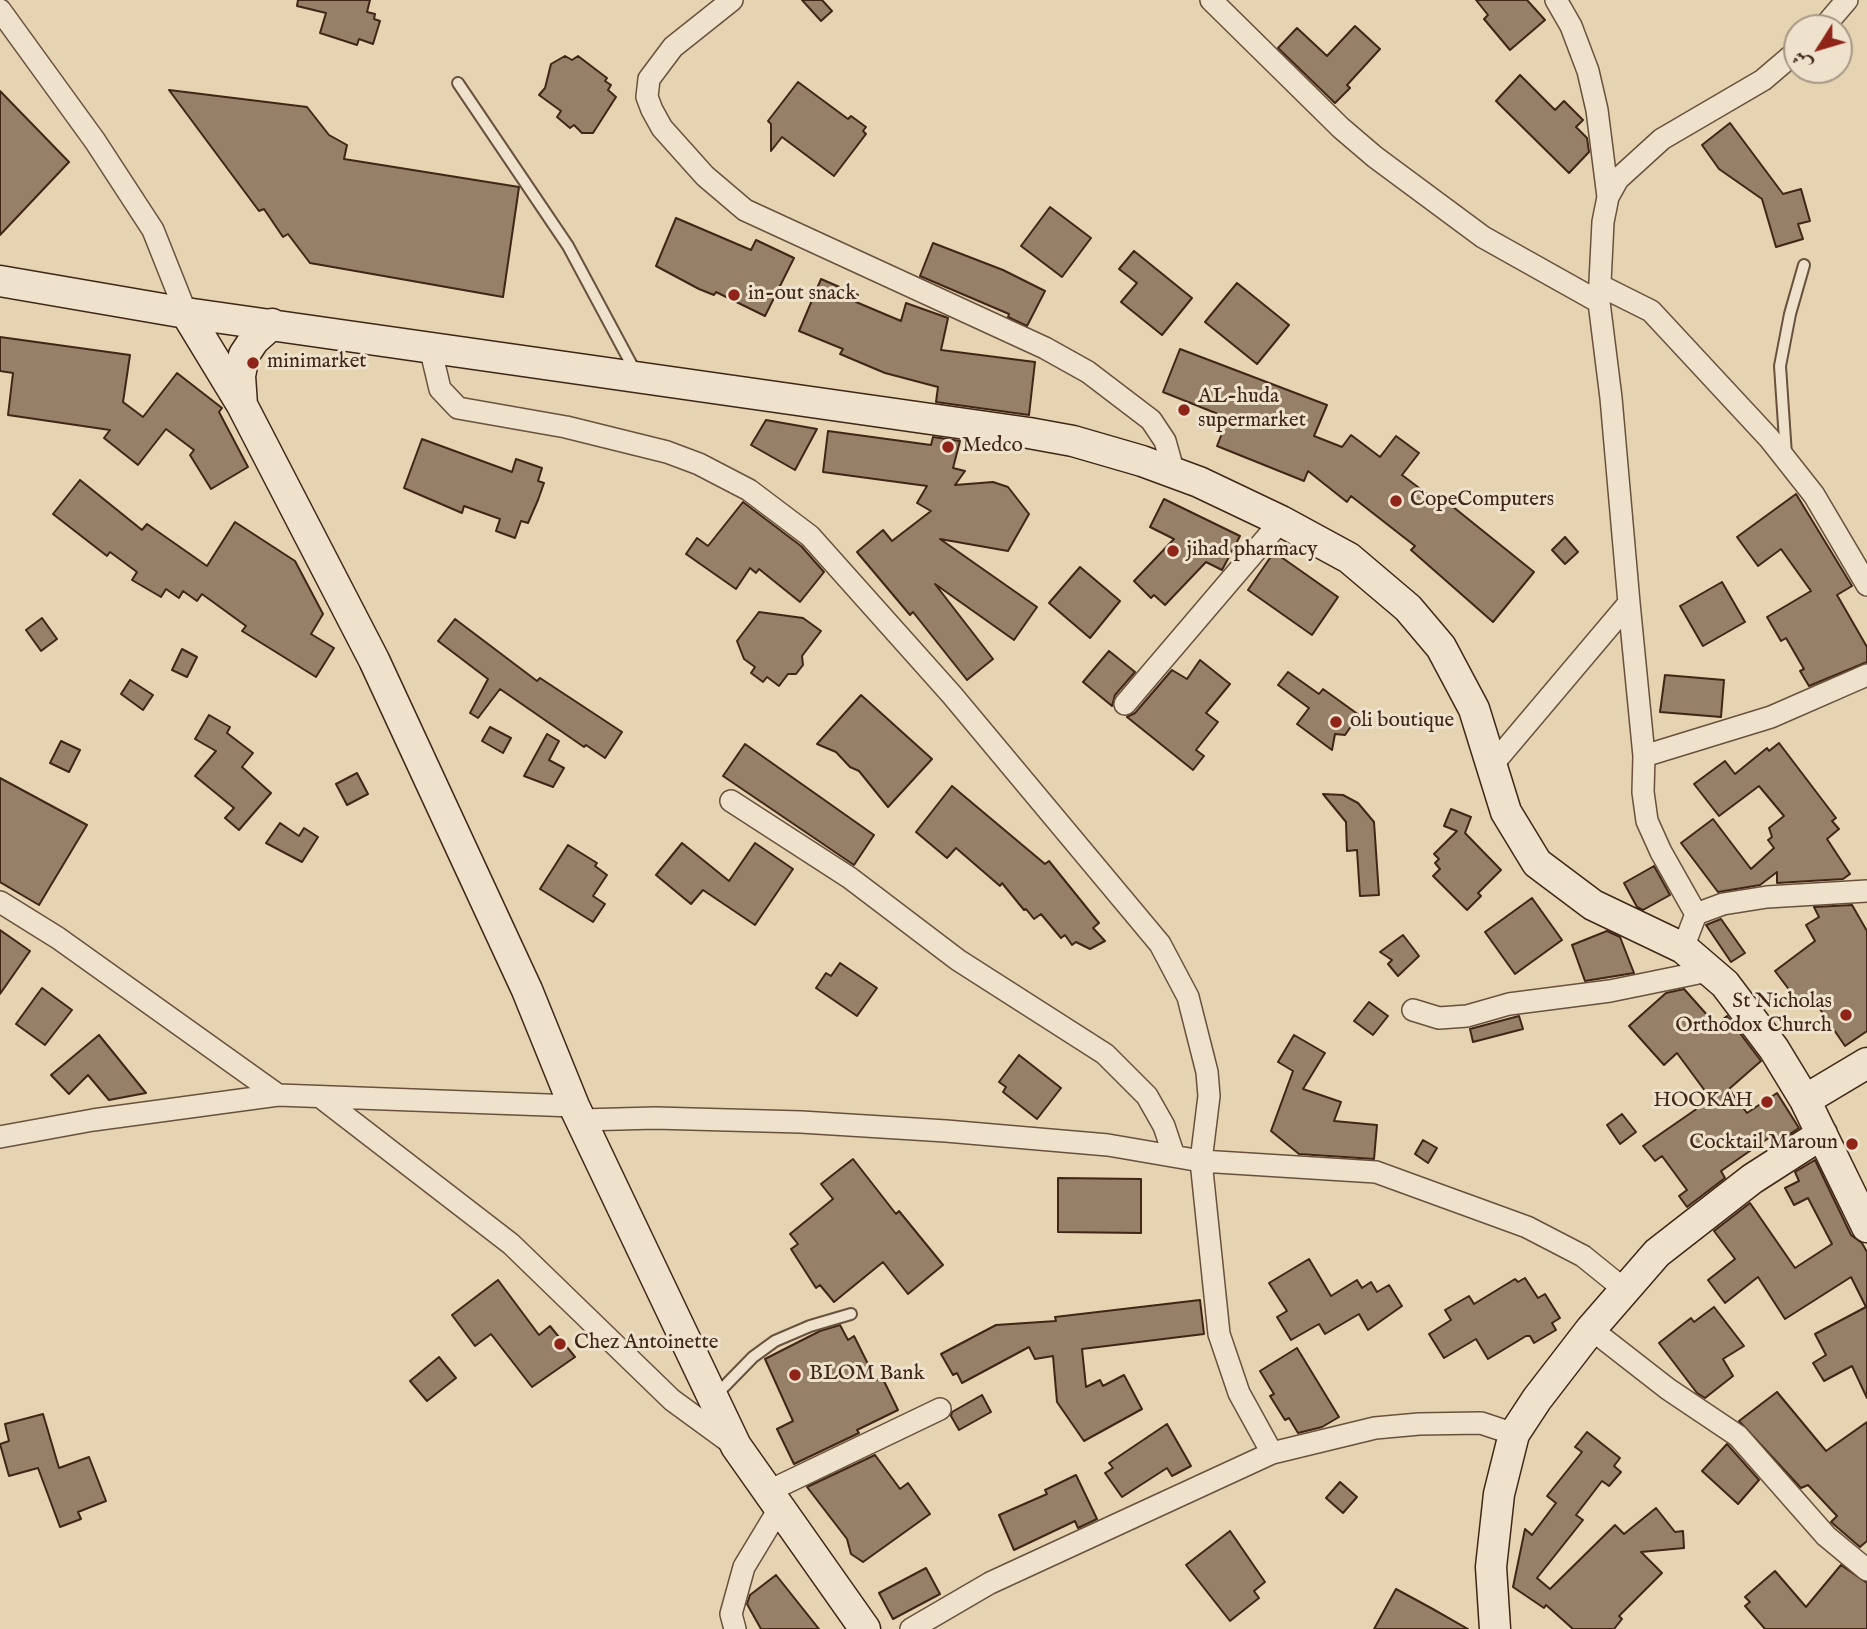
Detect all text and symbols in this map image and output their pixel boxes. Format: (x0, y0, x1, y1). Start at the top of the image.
north arrow (1783, 14, 1853, 84)
text: ش (1788, 46, 1818, 75)
place label: in-out snack (748, 282, 856, 308)
marker: in-out snack (726, 287, 742, 303)
place label: minimarket (267, 350, 367, 376)
marker: minimarket (245, 355, 261, 371)
place label: AL-huda supermarket (1198, 385, 1306, 435)
marker: AL-huda supermarket (1176, 402, 1192, 418)
place label: Medco (962, 434, 1023, 460)
marker: Medco (940, 439, 956, 455)
place label: CopeComputers (1410, 488, 1554, 514)
marker: CopeComputers (1388, 493, 1404, 509)
place label: jihad pharmacy (1187, 538, 1318, 564)
marker: jihad pharmacy (1165, 543, 1181, 559)
place label: oli boutique (1350, 709, 1454, 735)
marker: oli boutique (1328, 714, 1344, 730)
place label: St Nicholas Orthodox Church (1675, 990, 1832, 1040)
marker: St Nicholas Orthodox Church (1838, 1007, 1854, 1023)
place label: HOOKAH (1653, 1089, 1753, 1115)
marker: HOOKAH (1759, 1094, 1775, 1110)
place label: Cocktail Maroun (1689, 1131, 1838, 1157)
marker: Cocktail Maroun (1844, 1136, 1860, 1152)
place label: Chez Antoinette (574, 1331, 718, 1357)
marker: Chez Antoinette (552, 1336, 568, 1352)
place label: BLOM Bank (809, 1362, 925, 1388)
marker: BLOM Bank (787, 1367, 803, 1383)

